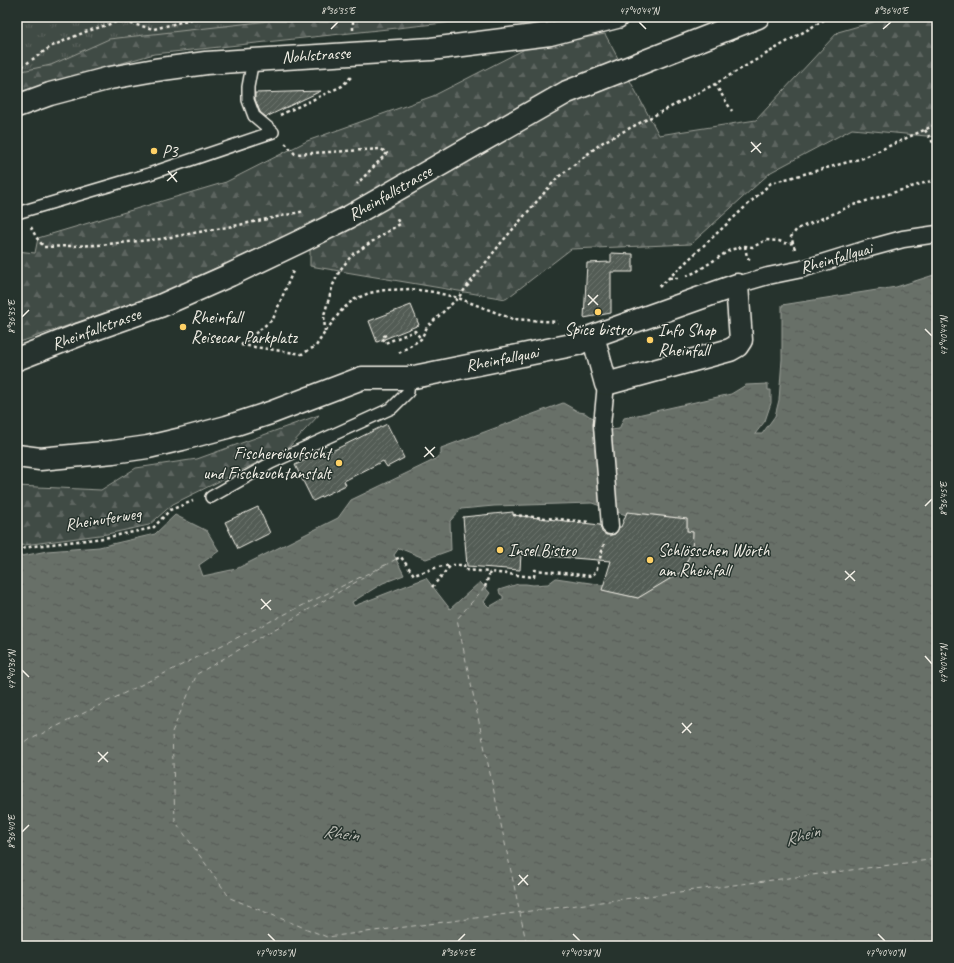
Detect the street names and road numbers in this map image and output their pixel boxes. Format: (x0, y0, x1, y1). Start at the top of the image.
street label: Nohlstrasse (281, 42, 352, 68)
street label: Rheinfallstrasse (344, 160, 437, 225)
street label: Rheinfallquai (798, 237, 877, 278)
street label: Rheinfallstrasse (49, 303, 145, 355)
street label: Rheinfallquai (464, 341, 543, 376)
street label: Rheinuferweg (64, 502, 143, 535)

